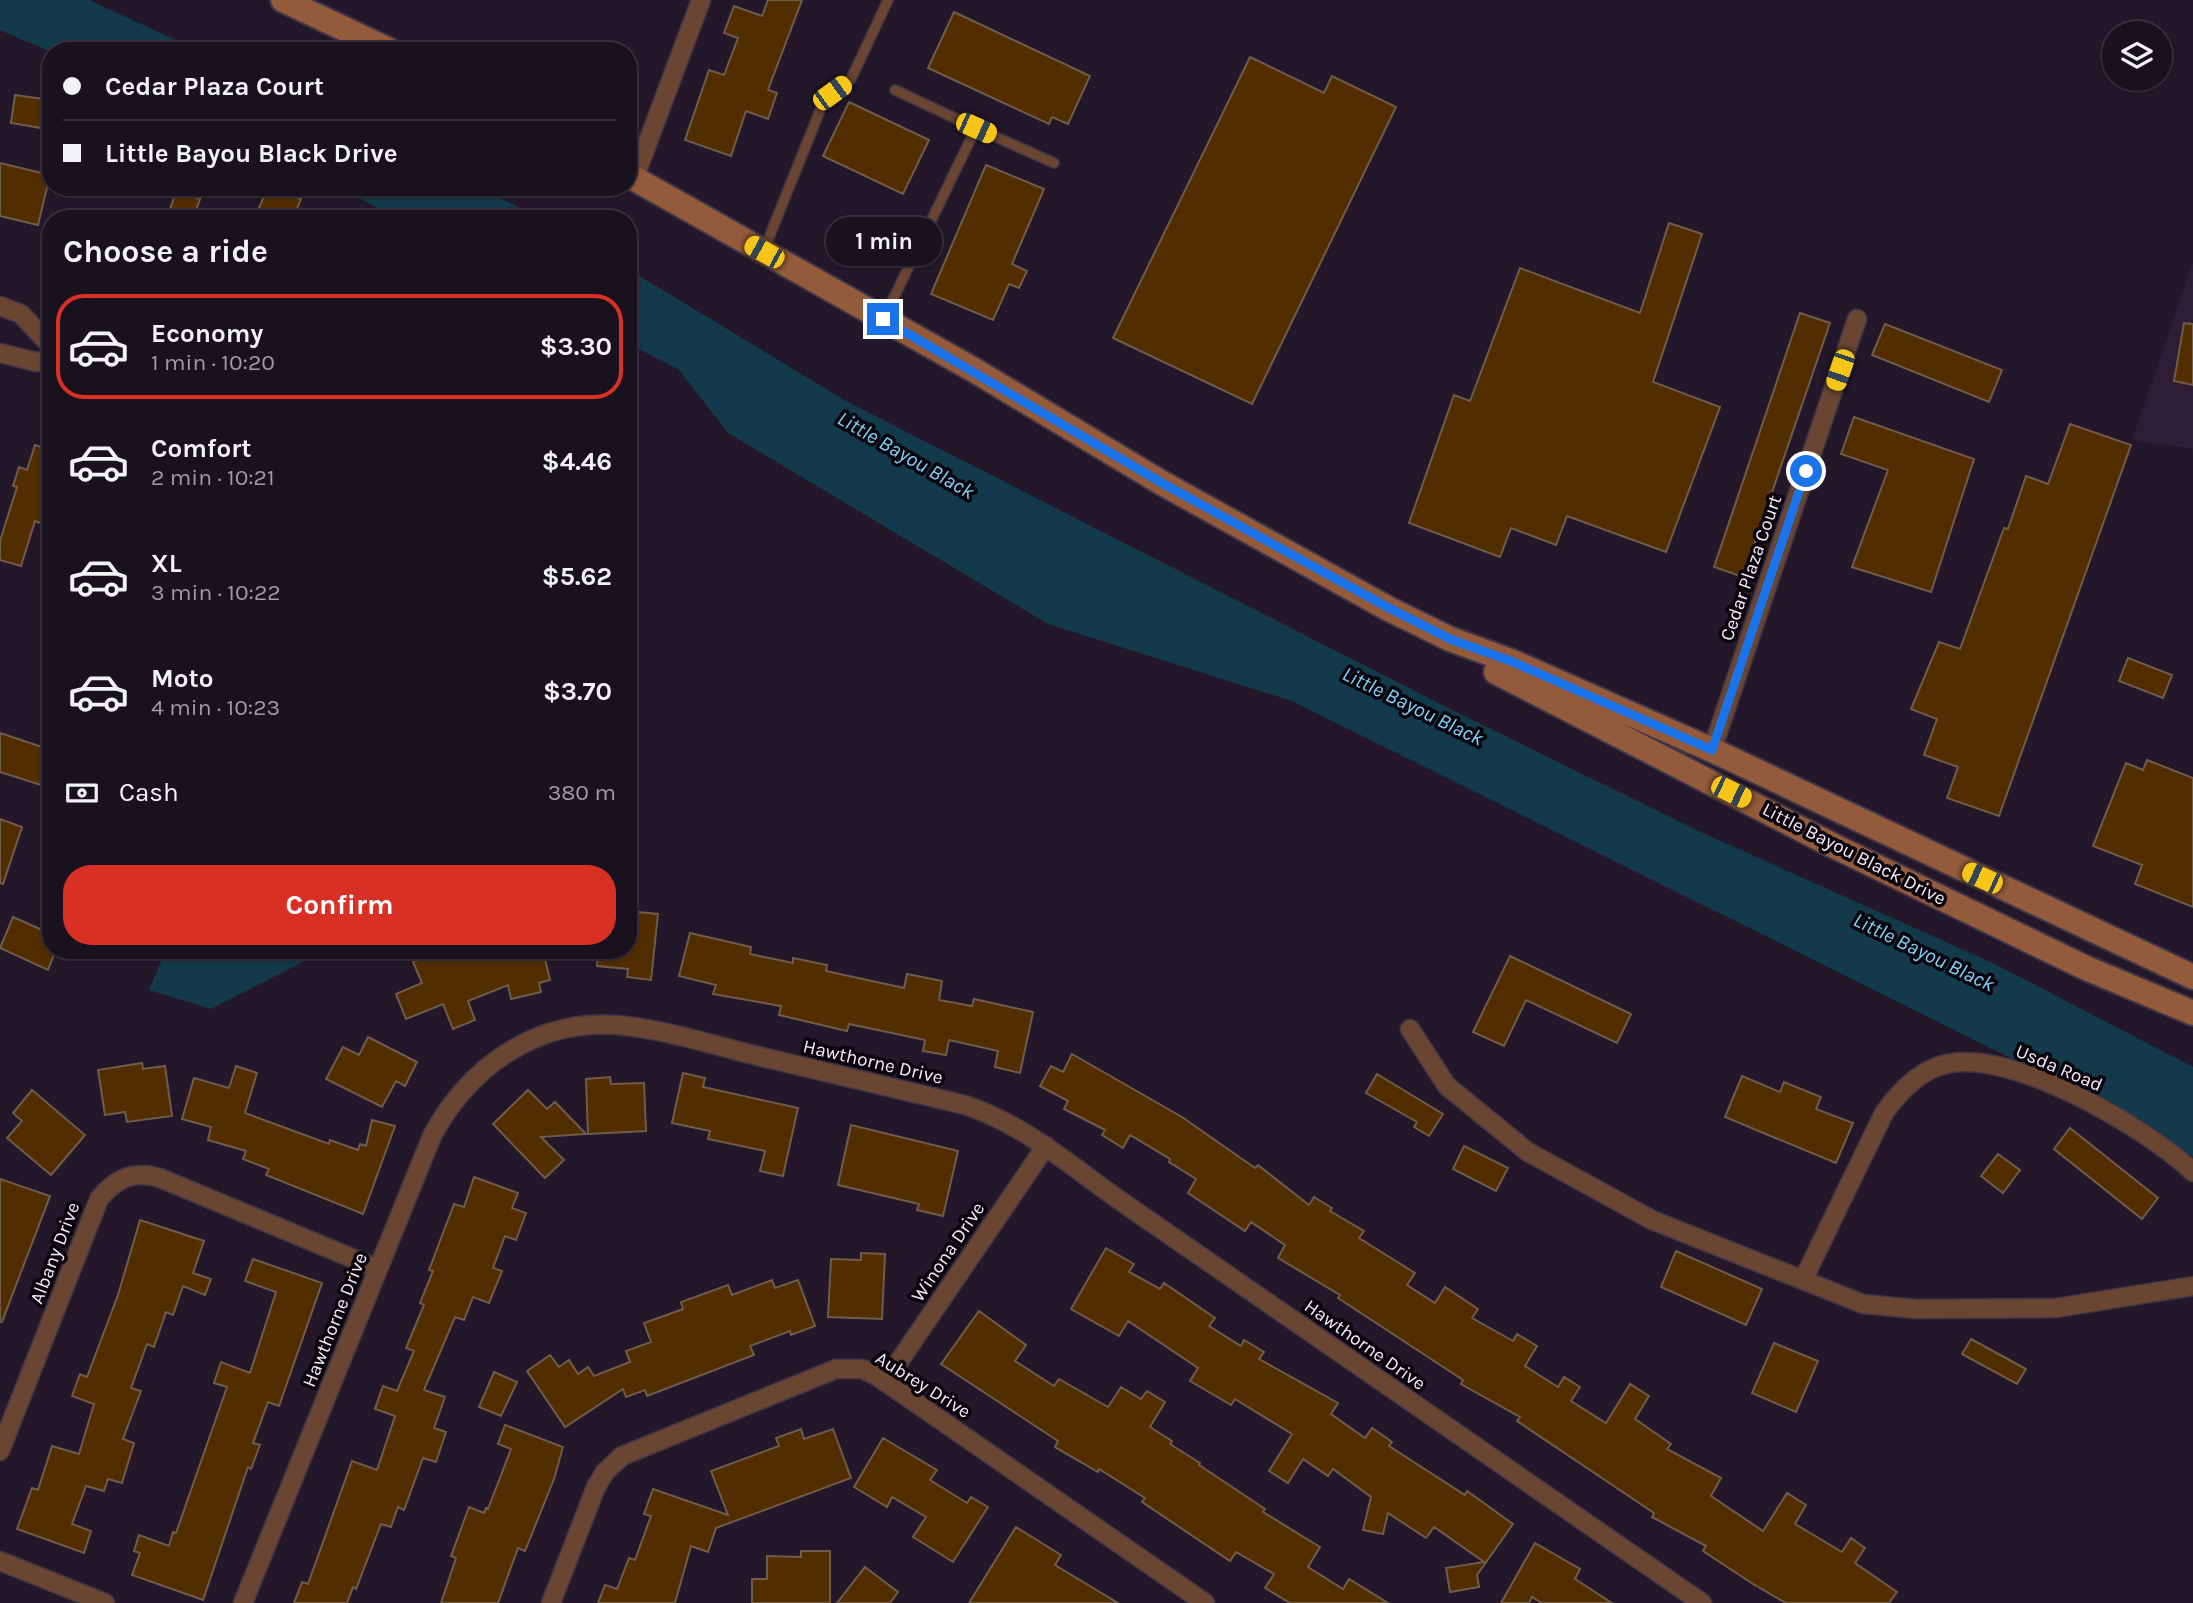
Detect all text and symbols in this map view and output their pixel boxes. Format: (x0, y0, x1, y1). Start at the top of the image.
map controls (2102, 21, 2172, 91)
button: layers (2102, 21, 2172, 91)
text: Cedar Plaza Court (105, 71, 324, 102)
car (809, 72, 856, 114)
car (953, 110, 1000, 146)
text: Little Bayou Black Drive (105, 138, 397, 169)
callout: 1 min (825, 218, 941, 266)
text: 1 min (855, 228, 913, 255)
text: Choose a ride (63, 233, 268, 270)
car (741, 233, 788, 271)
route end (867, 303, 899, 335)
icon: car (67, 315, 130, 378)
text: Economy (151, 318, 263, 349)
text: $3.30 (540, 331, 612, 362)
car (1824, 347, 1857, 393)
text: 1 min · 10:20 (151, 349, 275, 376)
water label: Little Bayou Black (833, 406, 979, 504)
icon: car (67, 430, 130, 493)
text: Comfort (151, 433, 252, 464)
text: $4.46 (542, 446, 612, 477)
route start (1790, 455, 1822, 487)
text: 2 min · 10:21 (151, 464, 275, 491)
street label: Cedar Plaza Court (1716, 492, 1786, 644)
icon: car (67, 545, 130, 608)
text: XL (151, 548, 182, 579)
text: $5.62 (542, 561, 612, 592)
text: 3 min · 10:22 (151, 579, 281, 606)
icon: car (67, 660, 130, 723)
water label: Little Bayou Black (1339, 661, 1488, 751)
text: Moto (151, 663, 213, 694)
text: $3.70 (543, 676, 612, 707)
text: 4 min · 10:23 (151, 694, 280, 721)
car (1708, 773, 1755, 811)
icon: cash (63, 774, 101, 812)
text: Cash (119, 777, 179, 808)
text: 380 m (548, 779, 616, 806)
street label: Little Bayou Black Drive (1759, 798, 1949, 910)
car (1959, 860, 2006, 896)
button: Confirm (63, 865, 616, 945)
water label: Little Bayou Black (1850, 907, 1999, 997)
street label: Hawthorne Drive (801, 1035, 945, 1089)
street label: Usda Road (2012, 1040, 2106, 1096)
street label: Winona Drive (907, 1198, 989, 1306)
street label: Albany Drive (26, 1199, 84, 1307)
street label: Hawthorne Drive (298, 1250, 372, 1390)
street label: Hawthorne Drive (1300, 1295, 1430, 1395)
street label: Aubrey Drive (871, 1347, 975, 1423)

